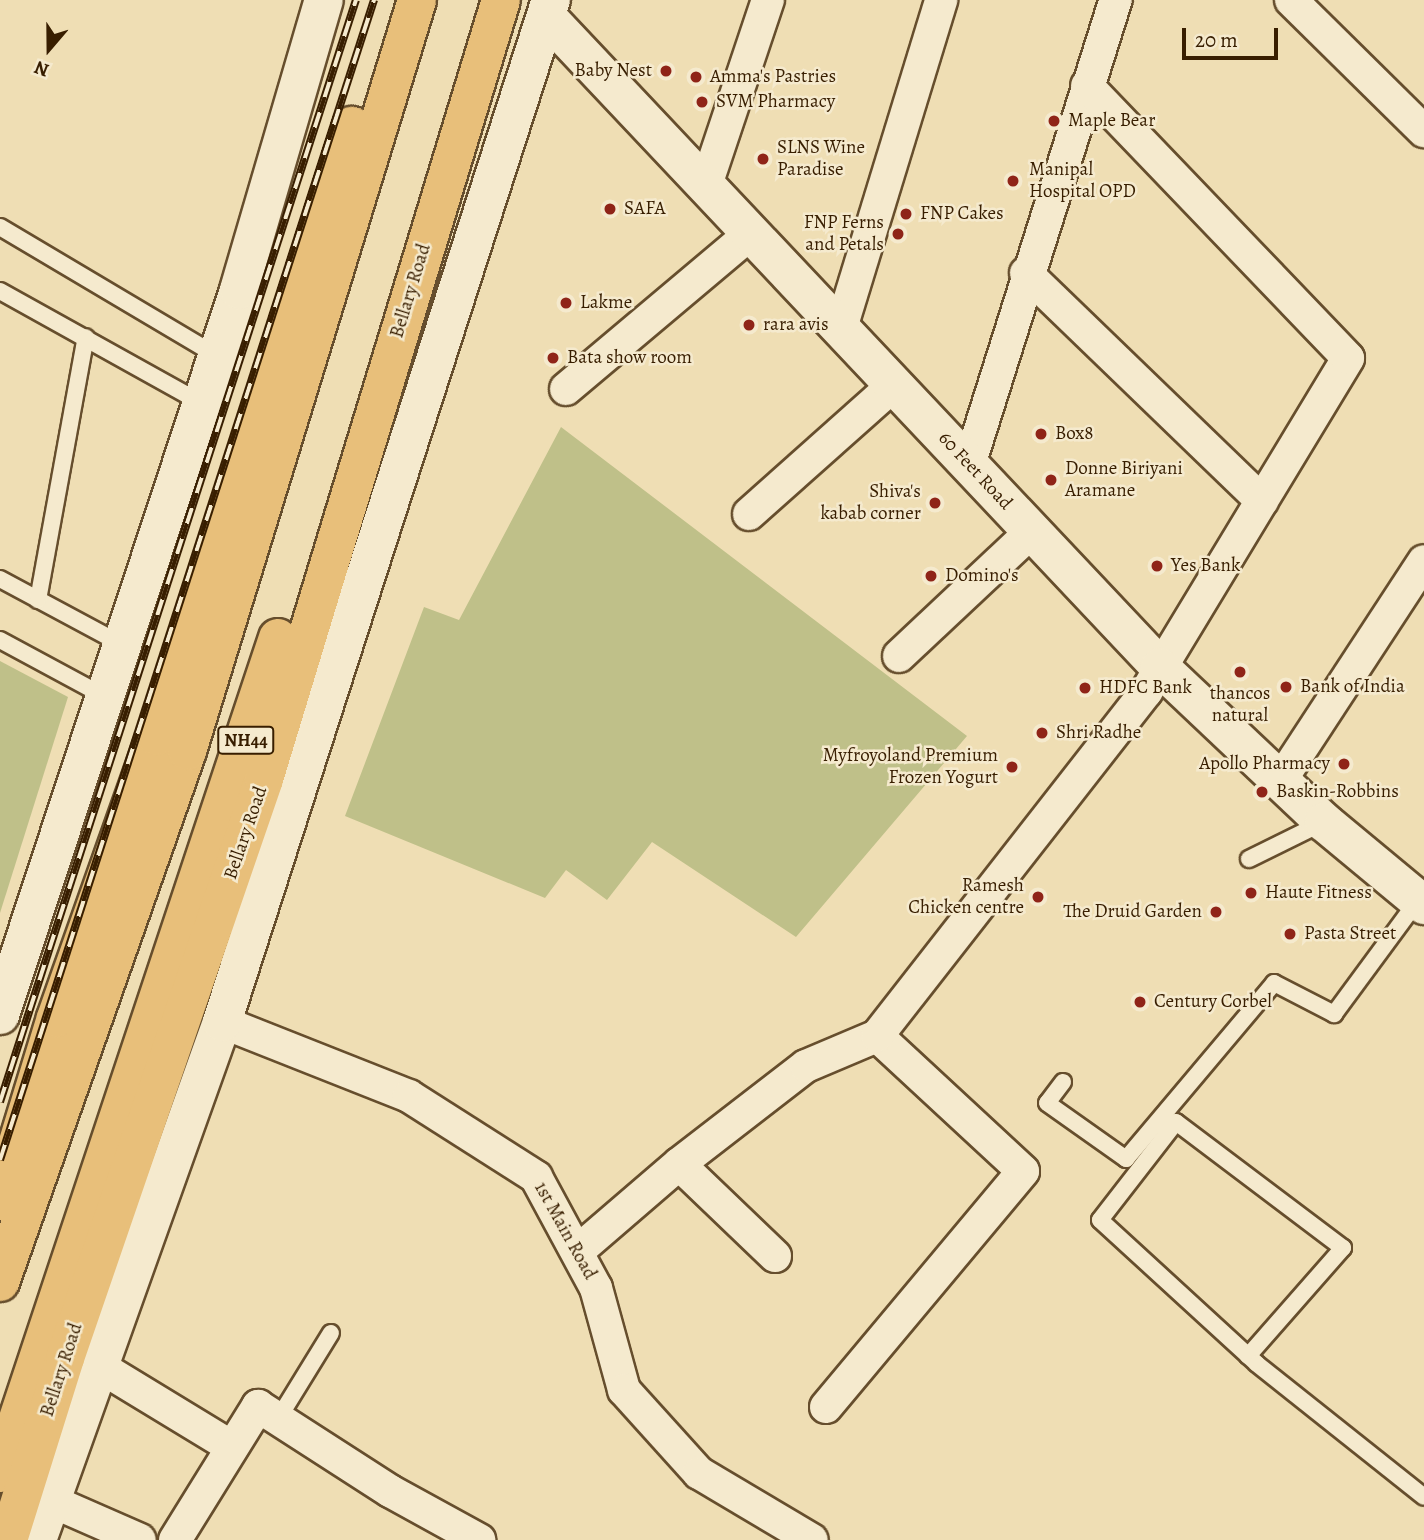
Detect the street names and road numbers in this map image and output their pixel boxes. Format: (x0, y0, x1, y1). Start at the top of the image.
street label: Bellary Road (386, 241, 436, 341)
street label: 60 Feet Road (933, 427, 1017, 515)
road number: NH44 (216, 726, 276, 754)
street label: Bellary Road (219, 783, 273, 883)
street label: 1st Main Road (529, 1178, 601, 1284)
street label: Bellary Road (36, 1320, 88, 1420)

